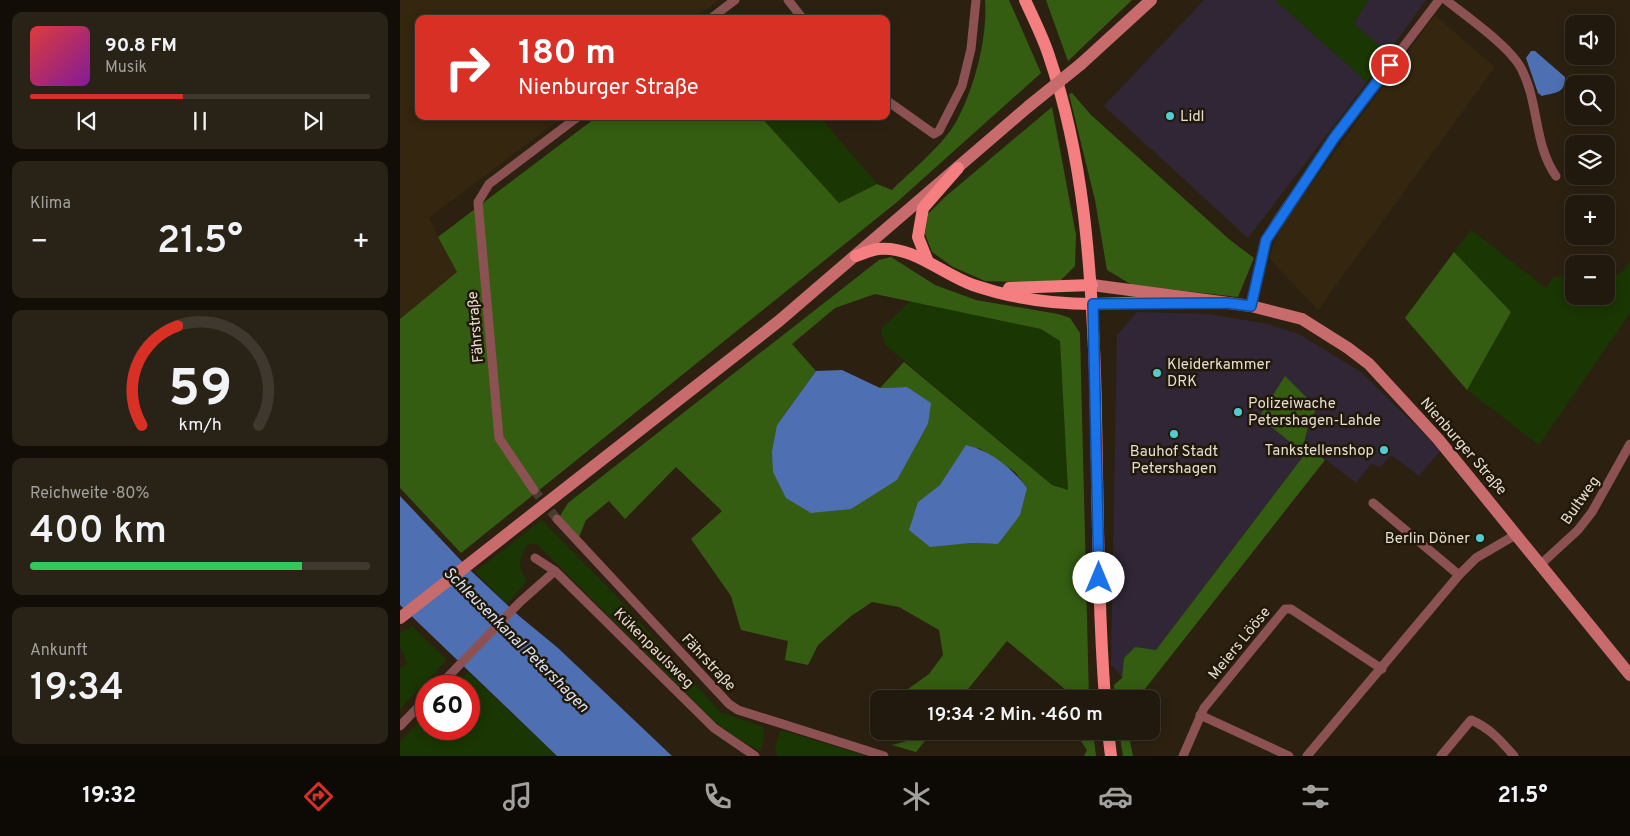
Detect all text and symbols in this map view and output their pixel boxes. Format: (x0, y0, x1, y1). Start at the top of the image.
map controls (1565, 15, 1615, 305)
button: sound (1565, 15, 1615, 65)
text: 180 m (518, 32, 616, 76)
text: 90.8 FM (105, 34, 177, 58)
icon: right (435, 35, 500, 100)
pin (1369, 44, 1411, 86)
icon: arrive (1376, 51, 1404, 79)
text: Musik (105, 58, 147, 78)
text: Nienburger Straße (518, 75, 699, 102)
button: search (1565, 75, 1615, 125)
icon: previous (73, 107, 101, 135)
icon: pause (186, 107, 214, 135)
icon: next (299, 107, 327, 135)
place label: Lidl (1180, 108, 1205, 127)
marker: Lidl (1164, 110, 1176, 122)
button: layers (1565, 135, 1615, 185)
text: Klima (30, 194, 71, 214)
button: + (1565, 195, 1615, 245)
text: 21.5° (157, 218, 243, 267)
text: − (30, 225, 48, 261)
text: + (352, 225, 370, 261)
button: − (1565, 255, 1615, 305)
street label: Fährstraße (464, 290, 489, 363)
place label: Kleiderkammer DRK (1167, 356, 1271, 392)
text: 59 (168, 358, 232, 424)
marker: Kleiderkammer DRK (1151, 367, 1163, 379)
street label: Nienburger Straße (1415, 394, 1510, 500)
place label: Polizeiwache Petershagen-Lahde (1248, 395, 1381, 431)
marker: Polizeiwache Petershagen-Lahde (1232, 406, 1244, 418)
text: km/h (178, 414, 222, 437)
marker: Bauhof Stadt Petershagen (1168, 428, 1180, 440)
place label: Tankstellenshop (1265, 442, 1374, 461)
place label: Bauhof Stadt Petershagen (1130, 443, 1218, 479)
marker: Tankstellenshop (1378, 444, 1390, 456)
street label: Bultweg (1558, 473, 1605, 529)
text: Reichweite · 80% (30, 484, 150, 504)
text: 400 km (30, 508, 167, 557)
place label: Berlin Döner (1385, 530, 1470, 549)
marker: Berlin Döner (1474, 532, 1486, 544)
position arrow (1072, 551, 1124, 603)
water label: Schleusenkanal Petershagen (439, 563, 593, 718)
street label: Meiers Lööse (1205, 604, 1275, 684)
street label: Kükenpaulsweg (609, 605, 697, 693)
street label: Fährstraße (677, 630, 739, 696)
text: Ankunft (30, 641, 88, 661)
text: 19:34 (30, 665, 124, 714)
speed limit sign: 60 (415, 675, 480, 740)
text: 19:34 · 2 Min. · 460 m (927, 703, 1103, 727)
icon: directions (301, 779, 336, 814)
icon: music (500, 779, 535, 814)
icon: phone (700, 779, 735, 814)
icon: climate (899, 779, 934, 814)
icon: car (1098, 779, 1133, 814)
icon: filters (1298, 779, 1333, 814)
text: 19:32 (82, 783, 136, 810)
text: 21.5° (1497, 783, 1548, 810)

